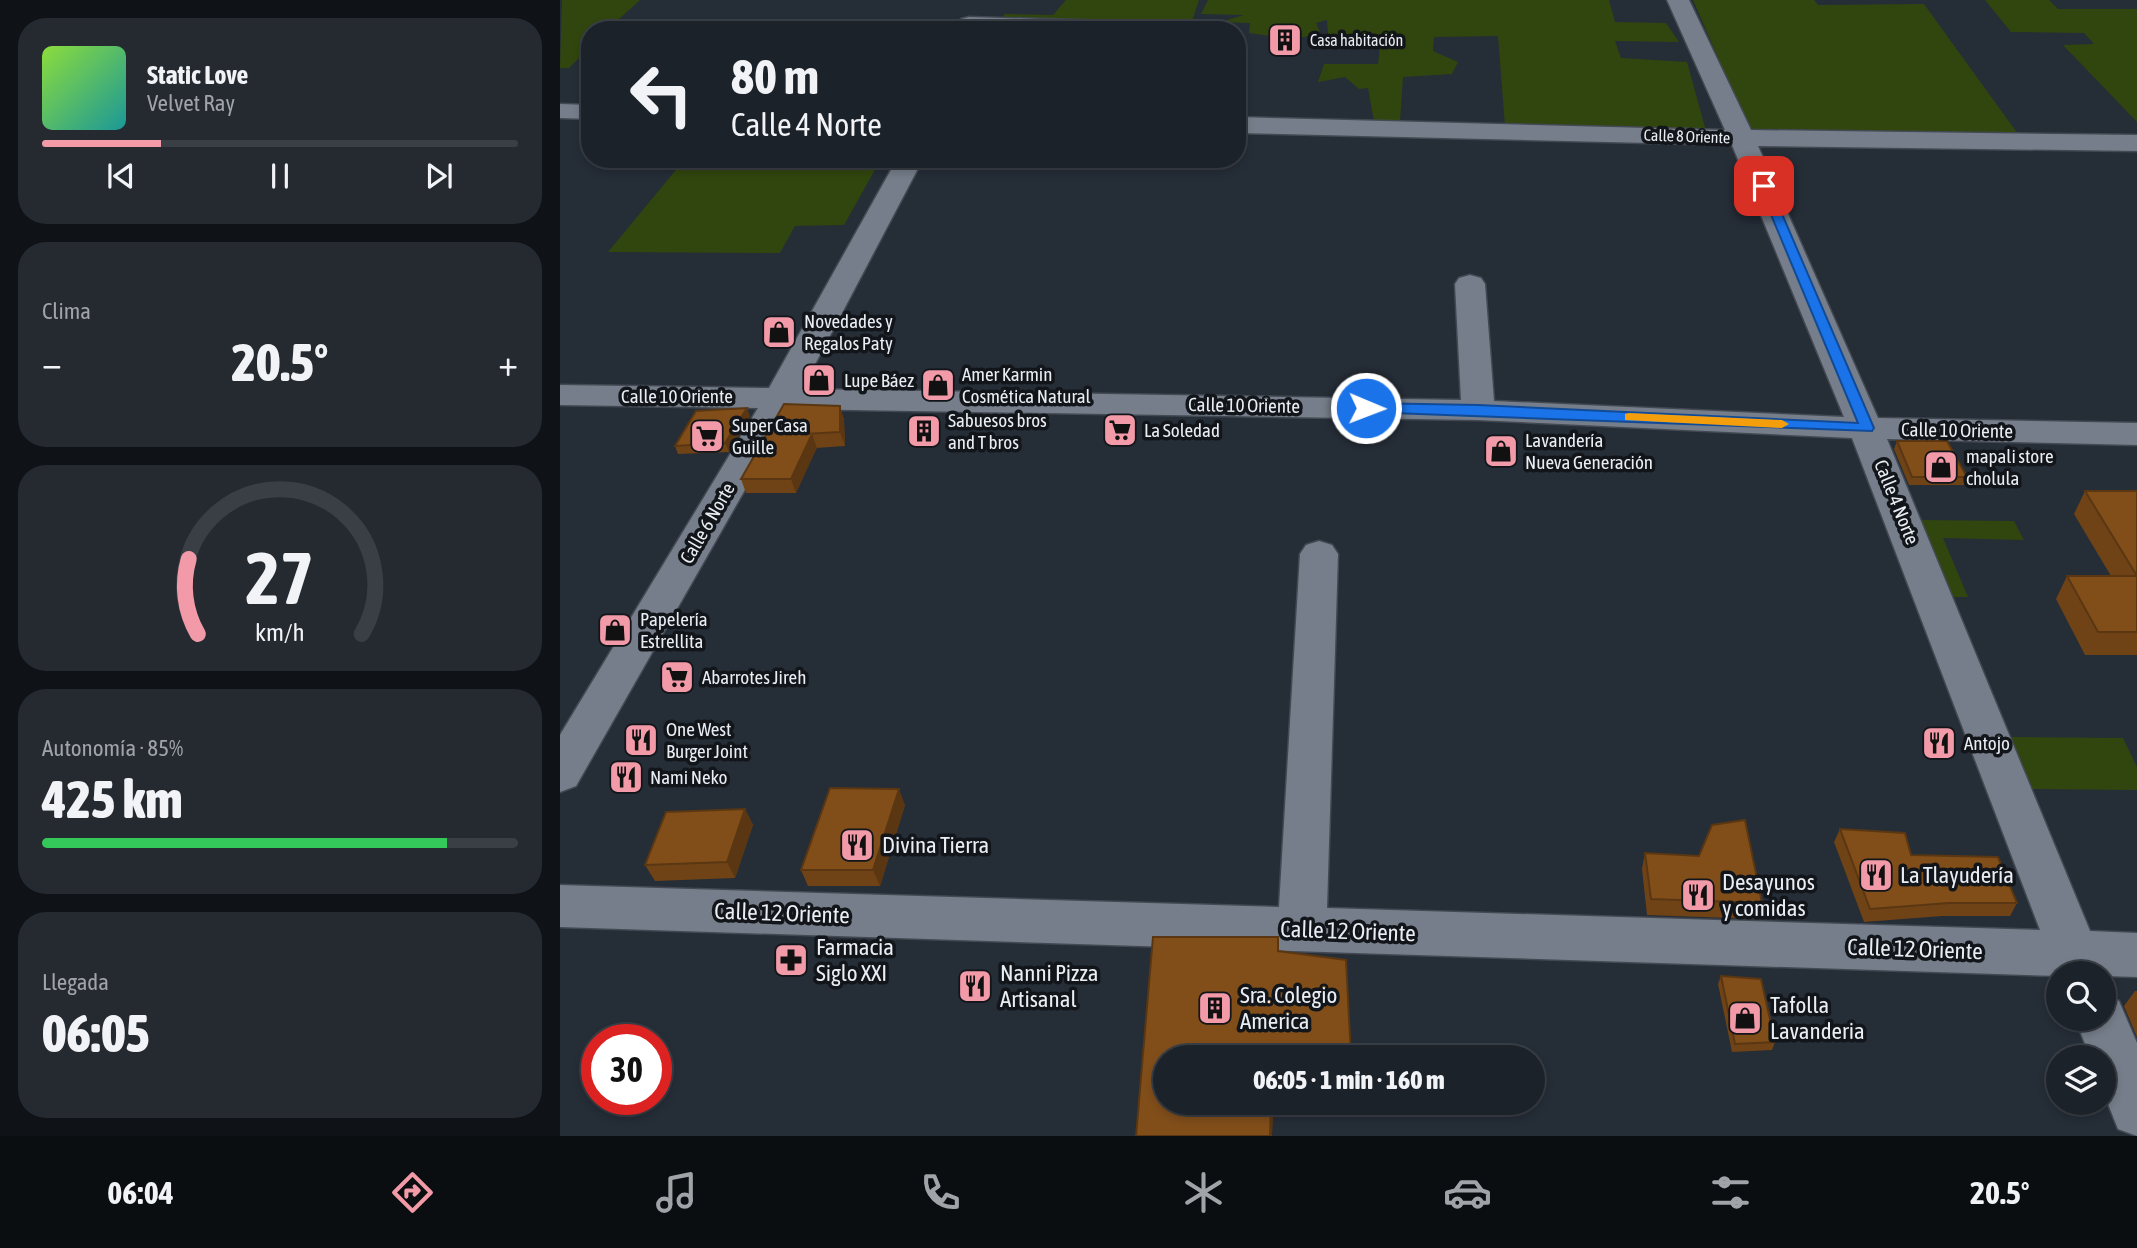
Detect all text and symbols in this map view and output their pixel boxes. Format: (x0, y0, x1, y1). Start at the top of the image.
building icon: Casa habitación (1266, 21, 1304, 59)
place label: Casa habitación (1310, 31, 1403, 49)
text: 80 m (731, 48, 819, 104)
icon: left (616, 49, 707, 140)
text: Static Love (147, 60, 248, 90)
text: Velvet Ray (147, 90, 235, 116)
text: Calle 4 Norte (731, 106, 882, 143)
street label: Calle 8 Oriente (1643, 125, 1731, 147)
pin (1734, 156, 1794, 216)
icon: previous (102, 157, 140, 195)
icon: pause (261, 157, 299, 195)
icon: next (420, 157, 458, 195)
icon: arrive (1745, 167, 1783, 205)
text: Clima (42, 298, 91, 324)
place label: Novedades y Regalos Paty (804, 310, 893, 354)
shop icon: Novedades y Regalos Paty (760, 313, 798, 351)
text: 20.5° (232, 332, 328, 392)
text: − (42, 341, 62, 384)
text: + (498, 341, 518, 384)
shop icon: Lupe Báez (800, 361, 838, 399)
place label: Amer Karmin Cosmética Natural (962, 363, 1091, 407)
shop icon: Amer Karmin Cosmética Natural (919, 366, 957, 404)
place label: Lupe Báez (844, 369, 914, 391)
position arrow (1329, 371, 1403, 445)
street label: Calle 10 Oriente (621, 385, 733, 407)
street label: Calle 10 Oriente (1188, 393, 1300, 417)
place label: Sabuesos bros and T bros (948, 409, 1047, 453)
supermarket icon: La Soledad (1101, 411, 1139, 449)
building icon: Sabuesos bros and T bros (905, 412, 943, 450)
place label: Super Casa Guille (732, 414, 808, 458)
supermarket icon: Super Casa Guille (688, 417, 726, 455)
street label: Calle 10 Oriente (1901, 418, 2013, 442)
place label: La Soledad (1144, 419, 1220, 441)
place label: Lavandería Nueva Generación (1525, 429, 1653, 473)
shop icon: Lavandería Nueva Generación (1482, 432, 1520, 470)
place label: mapali store cholula (1966, 445, 2054, 489)
shop icon: mapali store cholula (1922, 448, 1960, 486)
street label: Calle 4 Norte (1870, 456, 1924, 548)
street label: Calle 6 Norte (675, 479, 739, 567)
text: 27 (246, 536, 314, 619)
place label: Papelería Estrellita (640, 608, 708, 652)
shop icon: Papelería Estrellita (596, 611, 634, 649)
text: km/h (255, 618, 305, 646)
supermarket icon: Abarrotes Jireh (658, 658, 696, 696)
place label: Abarrotes Jireh (702, 666, 806, 688)
place label: One West Burger Joint (666, 718, 748, 762)
restaurant icon: One West Burger Joint (622, 721, 660, 759)
restaurant icon: Antojo (1920, 724, 1958, 762)
place label: Antojo (1964, 732, 2010, 754)
text: Autonomía · 85% (42, 735, 183, 761)
restaurant icon: Nami Neko (607, 758, 645, 796)
place label: Nami Neko (650, 766, 728, 788)
text: 425 km (42, 769, 183, 829)
restaurant icon: Divina Tierra (838, 826, 876, 864)
place label: Divina Tierra (882, 832, 989, 858)
restaurant icon: La Tlayudería (1857, 856, 1895, 894)
place label: La Tlayudería (1900, 862, 2014, 888)
place label: Desayunos y comidas (1722, 869, 1815, 921)
restaurant icon: Desayunos y comidas (1679, 876, 1717, 914)
street label: Calle 12 Oriente (714, 898, 850, 928)
street label: Calle 12 Oriente (1280, 916, 1416, 946)
place label: Farmacia Siglo XXI (816, 934, 894, 986)
street label: Calle 12 Oriente (1847, 934, 1983, 964)
pharmacy icon: Farmacia Siglo XXI (772, 941, 810, 979)
place label: Nanni Pizza Artisanal (1000, 960, 1098, 1012)
map controls (2046, 961, 2116, 1115)
button: search (2046, 961, 2116, 1031)
restaurant icon: Nanni Pizza Artisanal (956, 967, 994, 1005)
text: Llegada (42, 969, 109, 995)
place label: Sra. Colegio America (1240, 982, 1337, 1034)
building icon: Sra. Colegio America (1196, 989, 1234, 1027)
place label: Tafolla Lavanderia (1770, 992, 1865, 1044)
shop icon: Tafolla Lavanderia (1726, 999, 1764, 1037)
text: 06:05 (42, 1003, 150, 1063)
speed limit sign: 30 (581, 1024, 672, 1115)
button: layers (2046, 1045, 2116, 1115)
text: 06:05 · 1 min · 160 m (1253, 1065, 1445, 1095)
icon: directions (388, 1168, 437, 1217)
icon: music (652, 1168, 701, 1217)
icon: phone (916, 1168, 965, 1217)
icon: climate (1179, 1168, 1228, 1217)
icon: car (1443, 1168, 1492, 1217)
icon: filters (1706, 1168, 1755, 1217)
text: 06:04 (107, 1174, 174, 1211)
text: 20.5° (1970, 1174, 2030, 1211)

